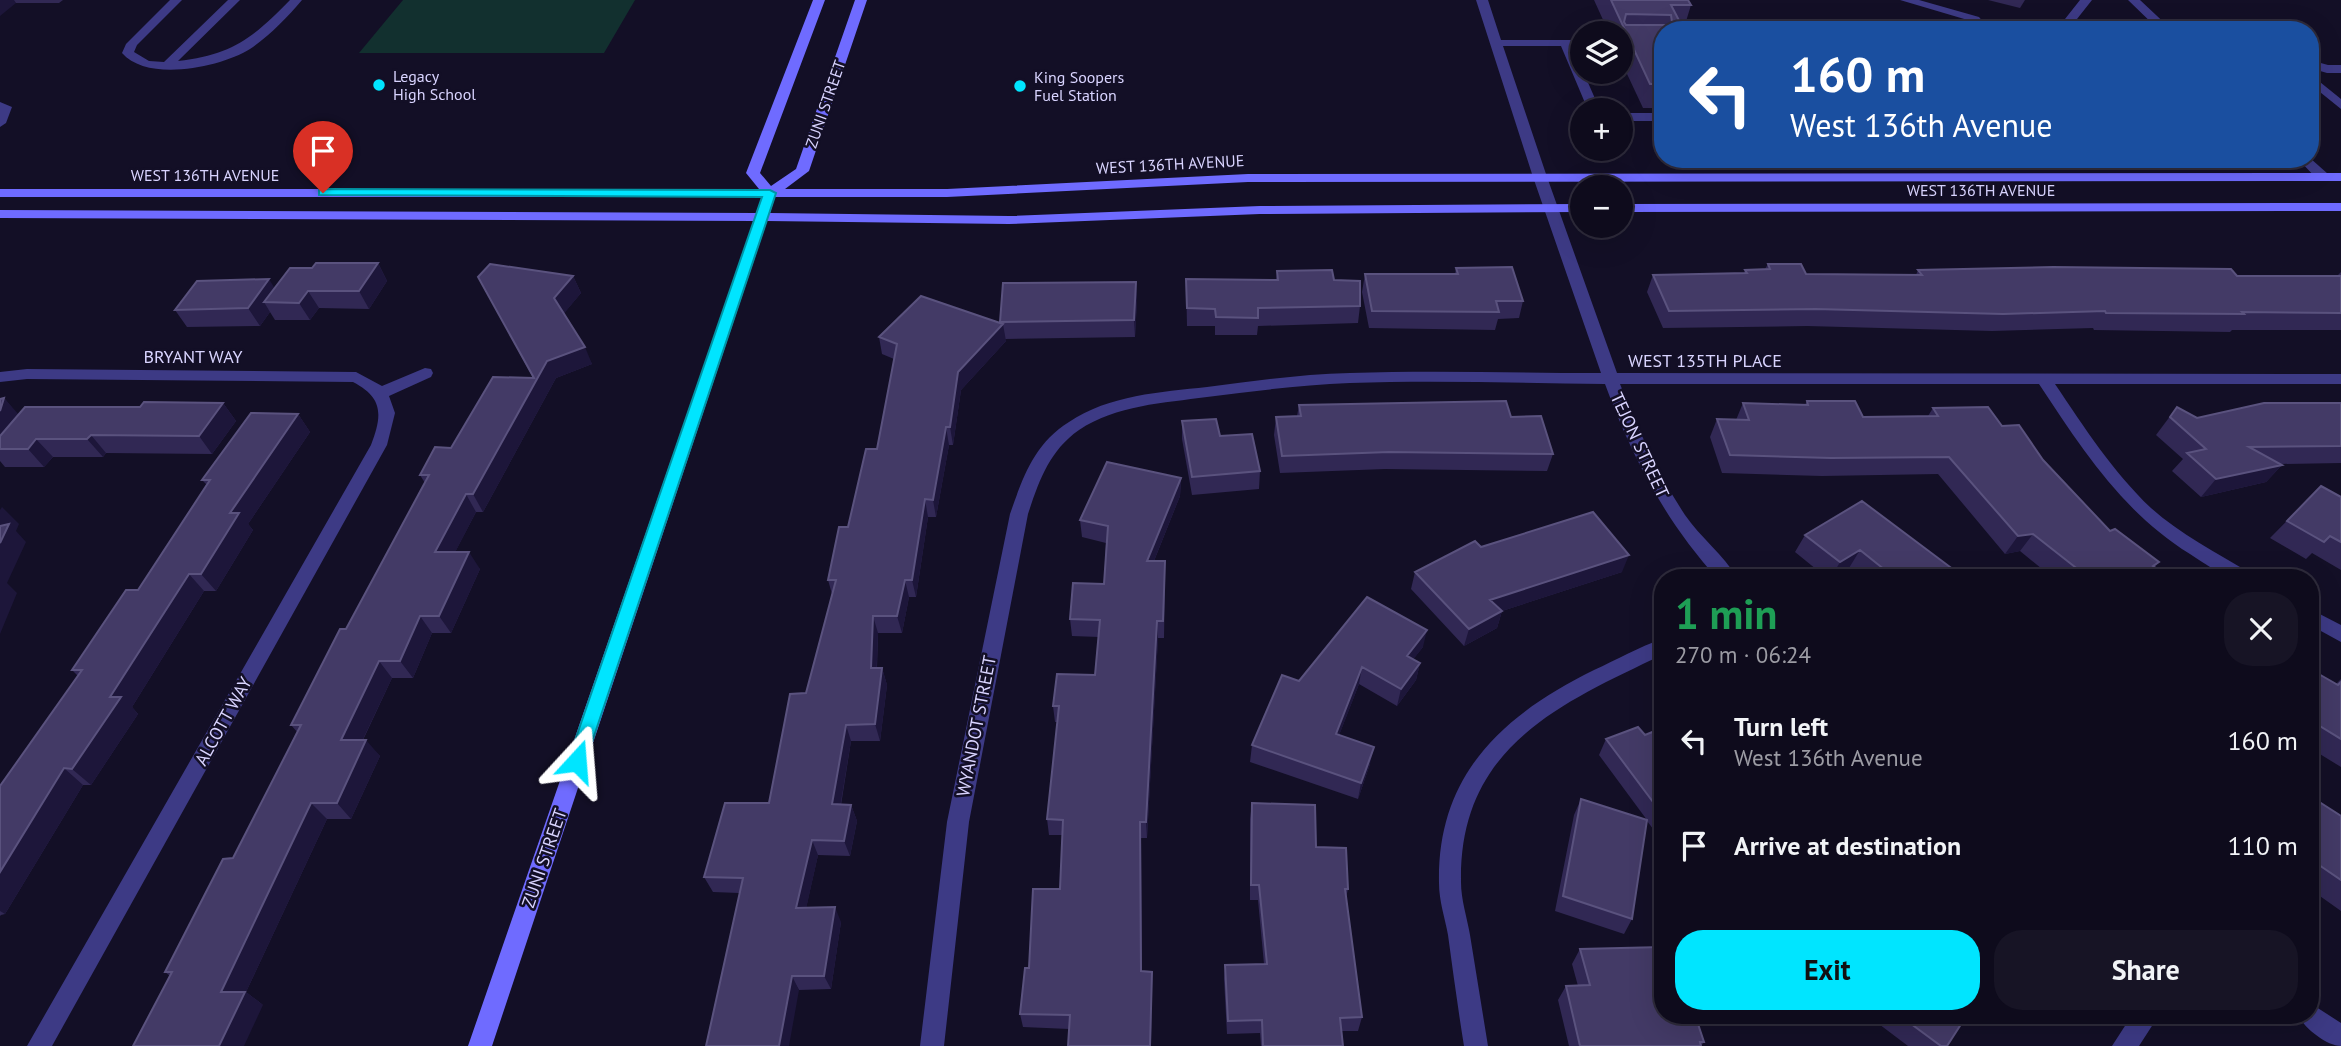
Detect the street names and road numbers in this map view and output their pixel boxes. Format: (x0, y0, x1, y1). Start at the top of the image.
street label: ZUNI STREET (801, 57, 849, 151)
street label: WEST 136TH AVENUE (1095, 150, 1245, 178)
street label: WEST 136TH AVENUE (131, 165, 279, 185)
street label: WEST 136TH AVENUE (1907, 180, 2055, 200)
street label: BRYANT WAY (143, 345, 243, 368)
street label: WEST 135TH PLACE (1628, 349, 1782, 372)
street label: TEJON STREET (1606, 389, 1674, 501)
street label: WYANDOT STREET (951, 654, 1001, 798)
street label: ALCOTT WAY (189, 673, 257, 769)
street label: ZUNI STREET (516, 805, 572, 911)

